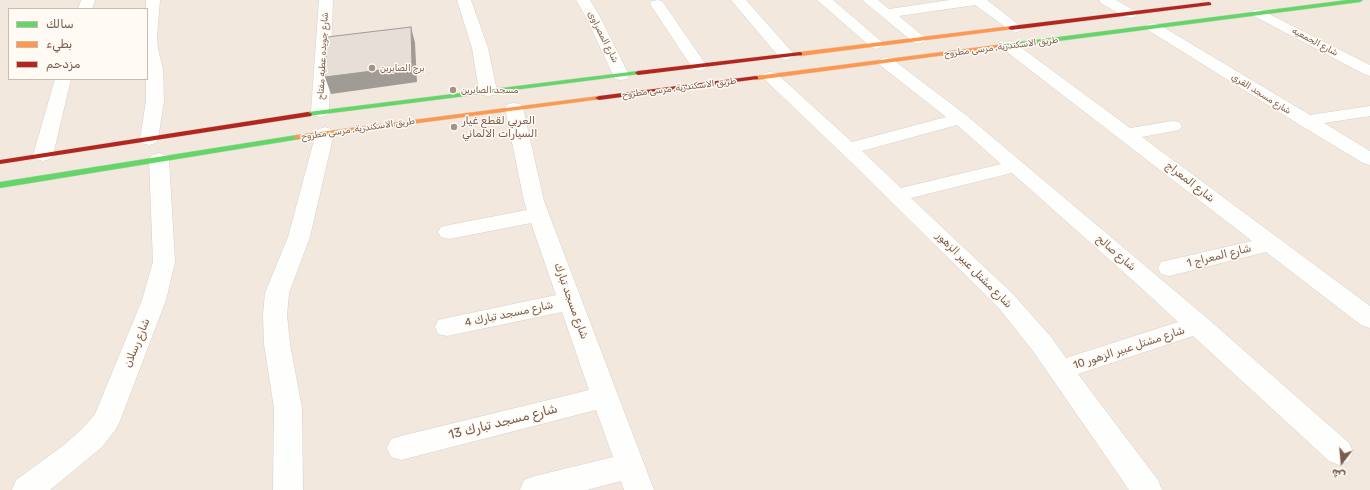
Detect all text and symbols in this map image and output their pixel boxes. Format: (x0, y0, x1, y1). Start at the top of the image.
legend (8, 8, 148, 80)
street label: شارع المصراوى (585, 9, 621, 65)
street label: شارع جويده عطيه مفتاح (315, 12, 331, 100)
text: سالك (46, 17, 74, 31)
street label: شارع الجمعيه (1290, 25, 1340, 59)
street label: طريق الاسكندرية, مرسى مطروح (943, 35, 1059, 59)
text: بطيء (46, 37, 72, 51)
text: مزدحم (46, 57, 80, 71)
marker: برج الصابرين (367, 63, 377, 73)
place label: برج الصابرين (380, 63, 425, 73)
street label: شارع مسجد القري (1229, 71, 1293, 117)
street label: طريق الاسكندرية, مرسى مطروح (621, 76, 737, 100)
marker: مسجد الصابرين (448, 85, 458, 95)
place label: مسجد الصابرين (461, 85, 519, 95)
place label: العربي لقطع غيار السيارات الالماني (462, 114, 538, 140)
street label: طريق الاسكندرية, مرسى مطروح (300, 116, 416, 142)
marker: العربي لقطع غيار السيارات الالماني (449, 122, 459, 132)
street label: شارع المعراج (1163, 159, 1217, 205)
street label: شارع مشتل عبير الزهور (933, 229, 1015, 311)
street label: شارع صالح (1094, 232, 1138, 274)
street label: شارع المعراج 1 (1185, 242, 1253, 270)
street label: شارع مسجد تبارك (551, 261, 591, 341)
street label: شارع مسجد تبارك 4 (464, 298, 554, 330)
street label: شارع رسلان (121, 316, 153, 370)
street label: شارع مشتل عبير الزهور 10 (1072, 324, 1186, 372)
street label: شارع مسجد تبارك 13 (447, 401, 559, 443)
north arrow (1322, 442, 1362, 482)
text: ش (1330, 466, 1347, 482)

